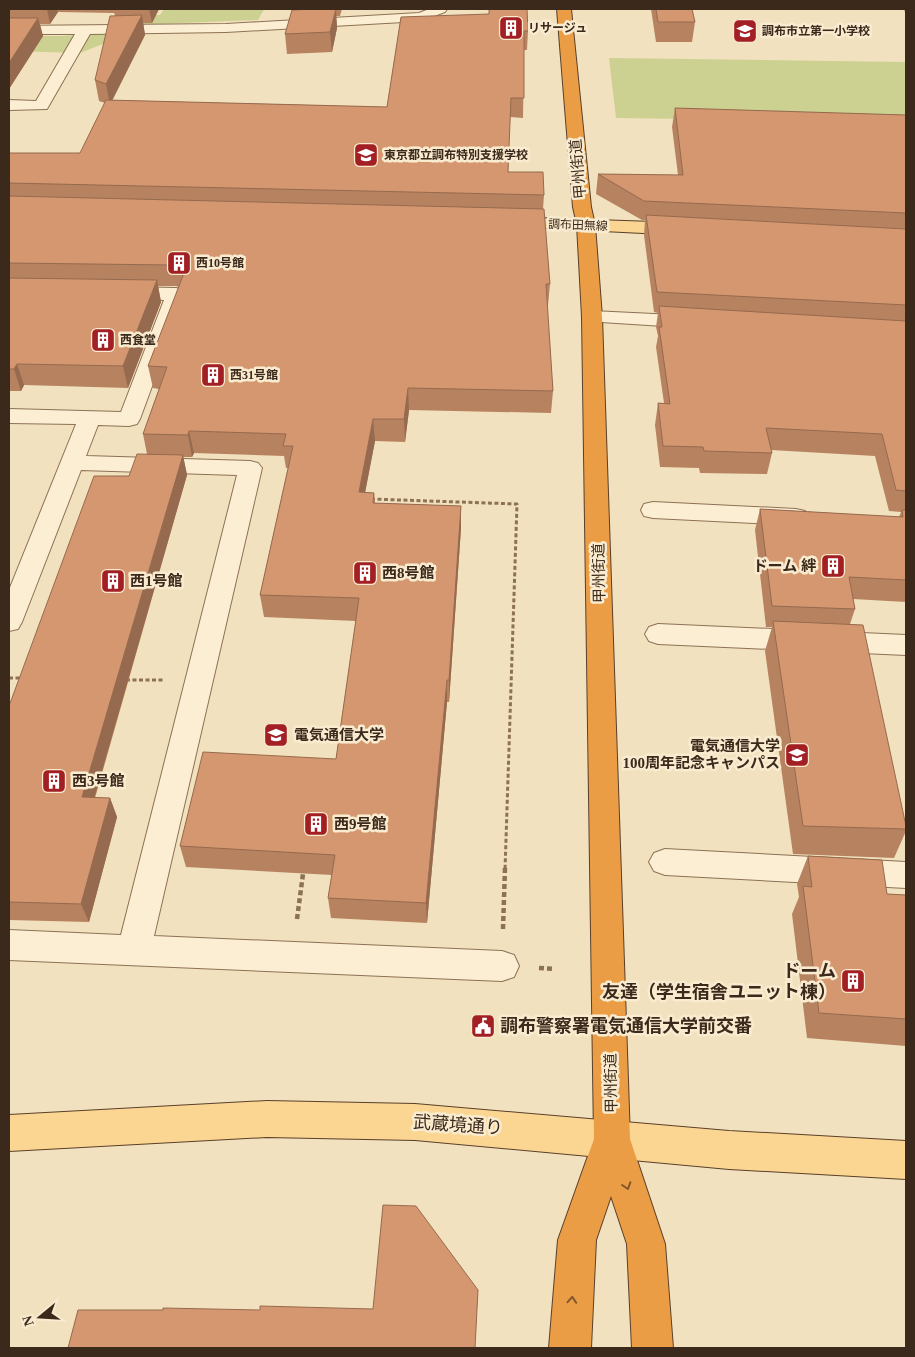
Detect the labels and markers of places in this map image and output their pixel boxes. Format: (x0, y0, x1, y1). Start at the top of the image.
building icon: リサージュ (498, 15, 524, 41)
school or university icon: 調布市立第一小学校 (732, 18, 758, 44)
place label: リサージュ (528, 21, 587, 35)
place label: 調布市立第一小学校 (762, 24, 870, 38)
school or university icon: 東京都立調布特別支援学校 (353, 142, 379, 168)
place label: 東京都立調布特別支援学校 (384, 148, 528, 162)
building icon: 西10号館 (166, 250, 192, 276)
place label: 西10号館 (196, 256, 244, 270)
building icon: 西食堂 (90, 327, 116, 353)
place label: 西食堂 (120, 333, 156, 347)
building icon: 西31号館 (200, 362, 226, 388)
place label: 西31号館 (230, 368, 278, 382)
building icon: ドーム 絆 (820, 553, 846, 579)
place label: ドーム 絆 (753, 558, 817, 574)
building icon: 西8号館 (352, 560, 378, 586)
place label: 西8号館 (382, 565, 435, 581)
building icon: 西1号館 (100, 568, 126, 594)
place label: 西1号館 (130, 573, 183, 589)
school or university icon: 電気通信大学 (263, 722, 289, 748)
place label: 電気通信大学 (294, 727, 384, 743)
place label: 電気通信大学 100周年記念キャンパス (622, 738, 780, 771)
school or university icon: 電気通信大学 100周年記念キャンパス (784, 742, 810, 768)
building icon: 西3号館 (41, 768, 67, 794)
place label: 西3号館 (72, 773, 125, 789)
building icon: 西9号館 (303, 811, 329, 837)
place label: 西9号館 (334, 816, 387, 832)
place label: ドーム 友達（学生宿舎ユニット棟） (602, 961, 836, 1002)
building icon: ドーム 友達（学生宿舎ユニット棟） (840, 968, 866, 994)
public building icon: 調布警察署電気通信大学前交番 (470, 1013, 496, 1039)
place label: 調布警察署電気通信大学前交番 (500, 1016, 752, 1036)

